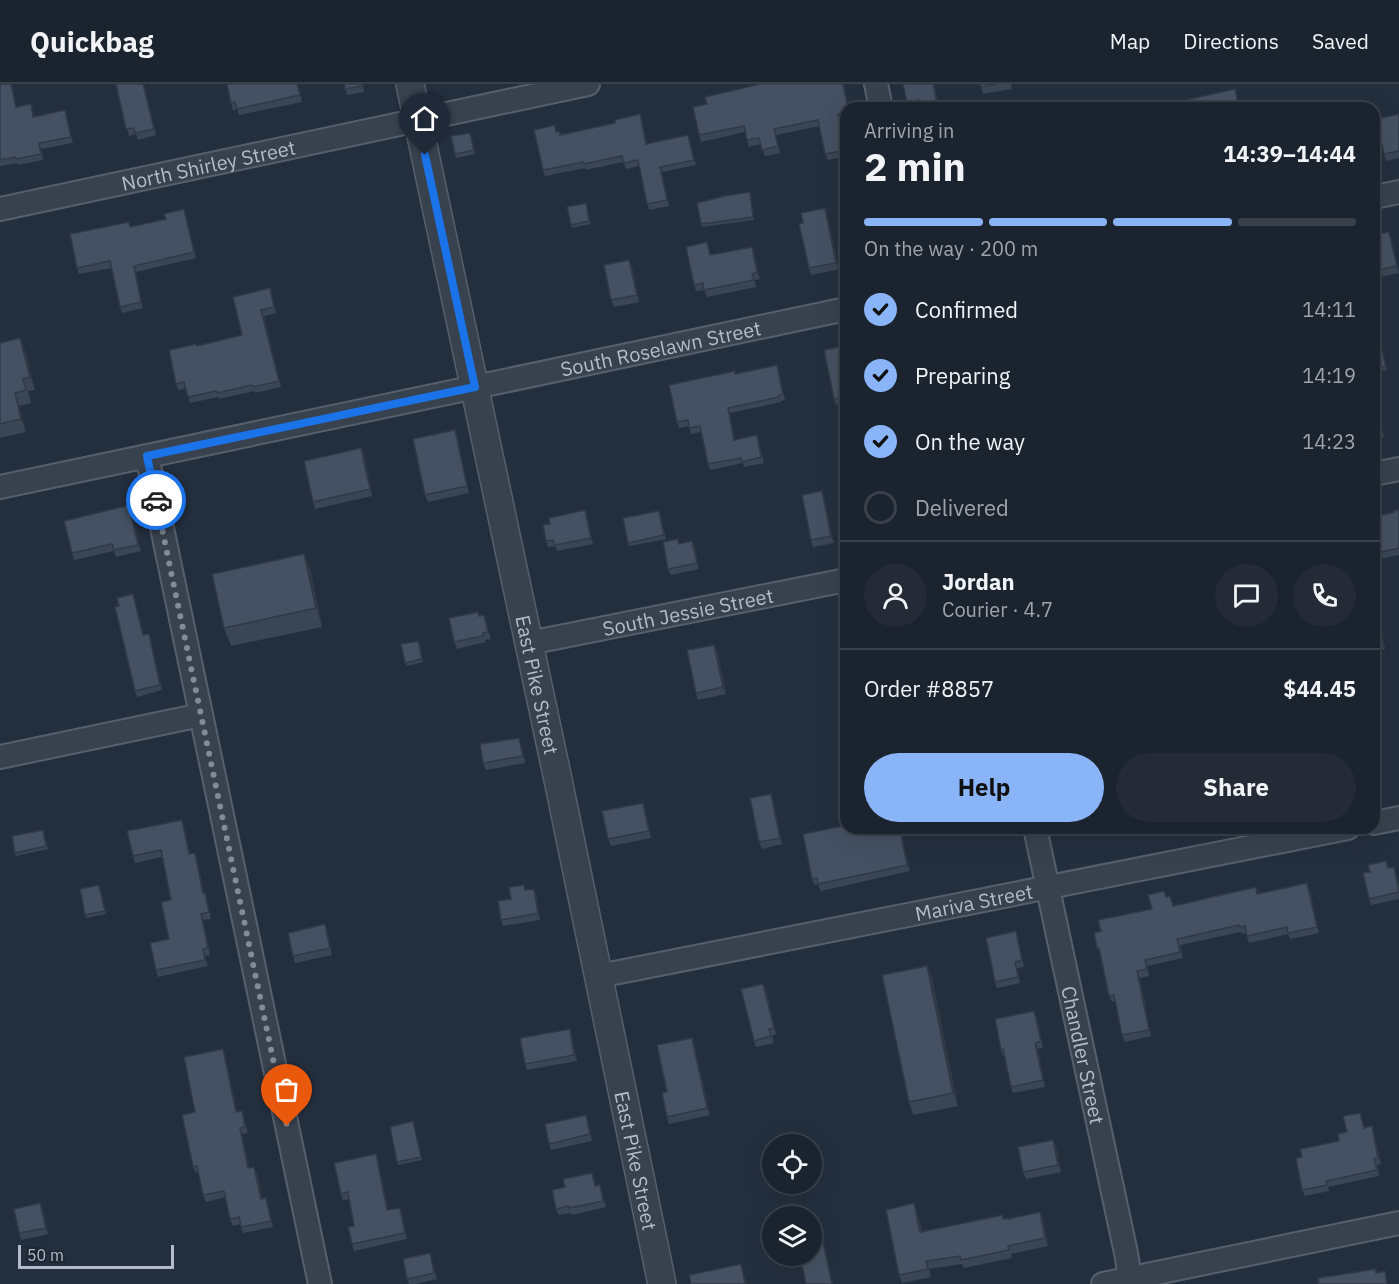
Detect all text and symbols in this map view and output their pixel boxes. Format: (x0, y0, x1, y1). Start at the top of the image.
text: Quickbag (30, 23, 154, 60)
text: Map (1110, 27, 1150, 55)
text: Directions (1183, 27, 1279, 55)
text: Saved (1312, 27, 1369, 55)
pin (399, 93, 450, 155)
icon: home (408, 102, 441, 135)
text: Arriving in (864, 117, 954, 144)
street label: North Shirley Street (119, 133, 298, 196)
text: 14:39–14:44 (1223, 139, 1356, 168)
text: 2 min (864, 141, 966, 192)
text: On the way · 200 m (864, 235, 1038, 262)
icon: check (864, 293, 897, 326)
text: Confirmed (915, 295, 1018, 324)
text: 14:11 (1302, 296, 1356, 323)
street label: South Roselawn Street (558, 314, 763, 382)
icon: check (864, 359, 897, 392)
text: Preparing (915, 361, 1010, 390)
text: 14:19 (1302, 362, 1356, 389)
icon: check (864, 425, 897, 458)
text: On the way (915, 427, 1025, 456)
text: 14:23 (1302, 428, 1356, 455)
courier (126, 470, 186, 530)
icon: car (140, 484, 173, 517)
text: Delivered (915, 493, 1009, 522)
button: person (864, 564, 927, 627)
button: chat (1215, 564, 1278, 627)
button: phone (1293, 564, 1356, 627)
text: Jordan (942, 567, 1015, 596)
street label: South Jessie Street (600, 581, 776, 642)
text: Courier · 4.7 (942, 596, 1053, 623)
street label: East Pike Street (510, 612, 566, 757)
text: Order #8857 (864, 674, 994, 703)
text: $44.45 (1283, 674, 1356, 703)
button: Help (864, 753, 1104, 822)
button: Share (1116, 753, 1356, 822)
street label: Mariva Street (913, 877, 1035, 927)
street label: Chandler Street (1056, 983, 1112, 1127)
pin (261, 1064, 312, 1126)
icon: bag (270, 1073, 303, 1106)
street label: East Pike Street (609, 1088, 664, 1233)
map controls (762, 1134, 822, 1266)
button: locate (762, 1134, 822, 1194)
button: layers (762, 1206, 822, 1266)
scale bar (18, 1242, 174, 1270)
text: 50 m (27, 1245, 64, 1265)

